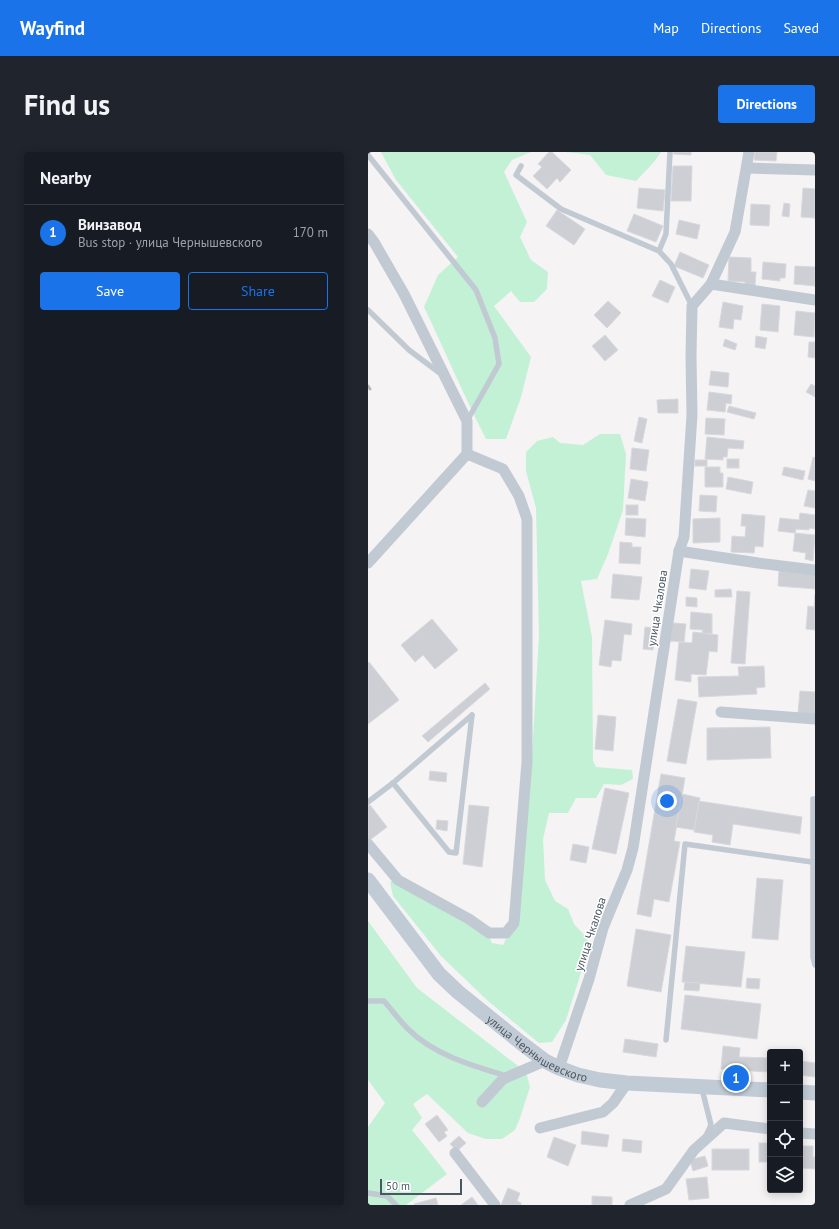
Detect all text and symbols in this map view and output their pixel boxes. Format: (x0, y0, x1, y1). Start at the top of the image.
text: Wayfind (20, 16, 85, 40)
text: Map (653, 19, 679, 37)
text: Directions (701, 19, 761, 37)
text: Saved (783, 19, 819, 37)
button: Directions (718, 85, 815, 123)
text: Find us (24, 86, 110, 123)
text: Nearby (40, 167, 91, 189)
text: Винзавод (78, 215, 141, 234)
text: 1 (49, 224, 57, 241)
text: 170 m (293, 224, 328, 241)
text: Bus stop · улица Чернышевского (78, 234, 262, 251)
button: Save (40, 272, 180, 310)
button: Share (188, 272, 328, 310)
street label: улица Чкалова (644, 569, 670, 647)
your location (657, 791, 677, 811)
street label: улица Чкалова (571, 895, 609, 973)
street label: улица Чернышевского (484, 1011, 589, 1084)
map controls (767, 1049, 803, 1193)
button: + (767, 1049, 803, 1085)
pin: 1 (723, 1063, 749, 1093)
button: − (767, 1085, 803, 1121)
button: locate (767, 1121, 803, 1157)
button: layers (767, 1157, 803, 1193)
scale bar (380, 1177, 462, 1196)
text: 50 m (386, 1179, 410, 1193)

